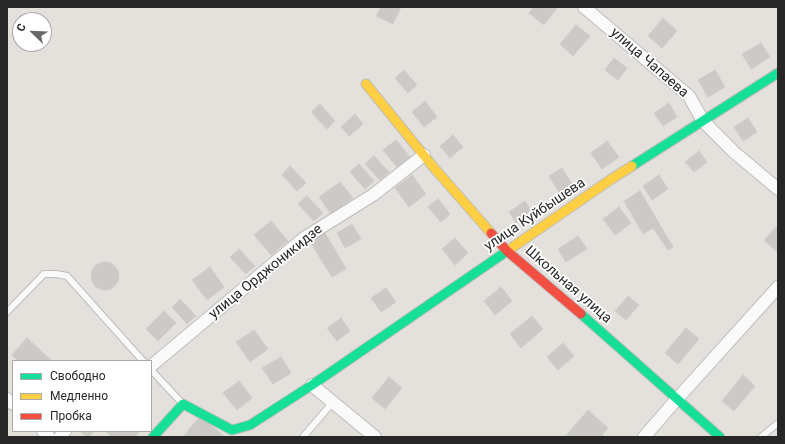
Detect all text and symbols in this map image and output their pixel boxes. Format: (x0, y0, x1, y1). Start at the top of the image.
north arrow (12, 12, 52, 52)
text: С (14, 22, 29, 33)
street label: улица Чапаева (607, 25, 691, 101)
street label: улица Куйбышева (481, 175, 589, 255)
street label: улица Орджоникидзе (206, 221, 326, 323)
street label: Школьная улица (521, 243, 615, 327)
legend (12, 360, 152, 432)
text: Свободно (50, 369, 106, 383)
text: Медленно (50, 389, 108, 403)
text: Пробка (50, 409, 92, 423)

